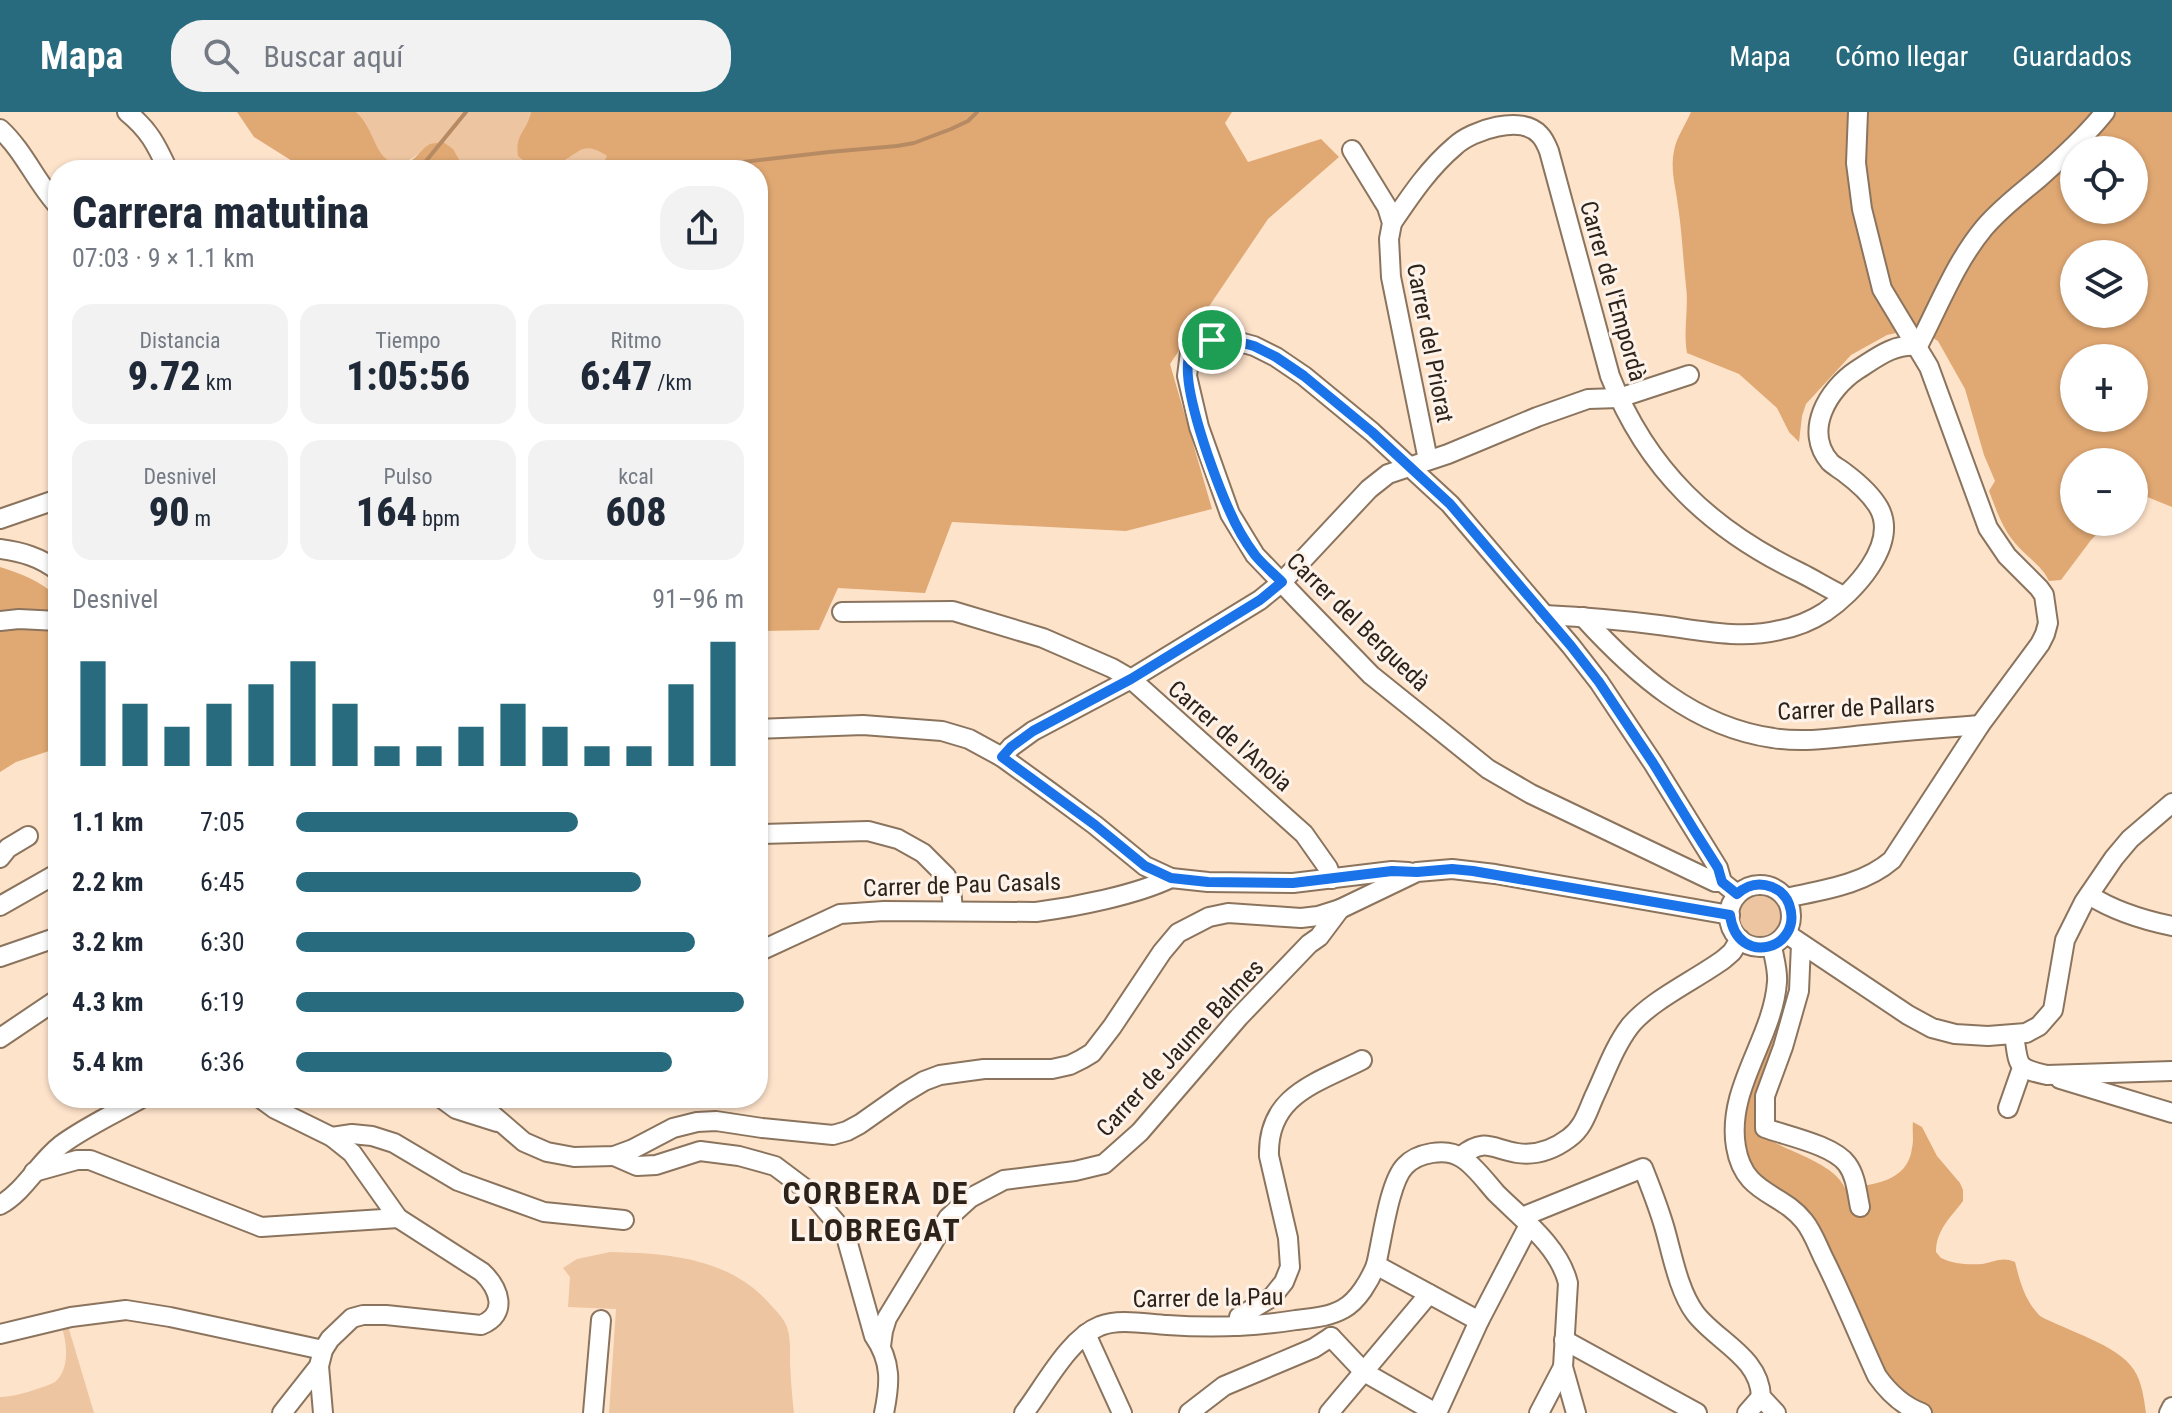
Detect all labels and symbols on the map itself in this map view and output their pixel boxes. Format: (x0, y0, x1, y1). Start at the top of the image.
street label: Carrer de l'Empordà (1574, 198, 1652, 384)
street label: Carrer del Priorat (1401, 261, 1459, 425)
pin (1178, 306, 1246, 374)
street label: Carrer del Berguedà (1281, 547, 1435, 697)
street label: Carrer de l'Anoia (1162, 675, 1298, 797)
street label: Carrer de Pallars (1777, 690, 1935, 726)
street label: Carrer de Pau Casals (863, 868, 1061, 902)
street label: Carrer de Jaume Balmes (1091, 954, 1269, 1142)
district label: CORBERA DE LLOBREGAT (783, 1174, 969, 1249)
street label: Carrer de la Pau (1132, 1283, 1284, 1313)

